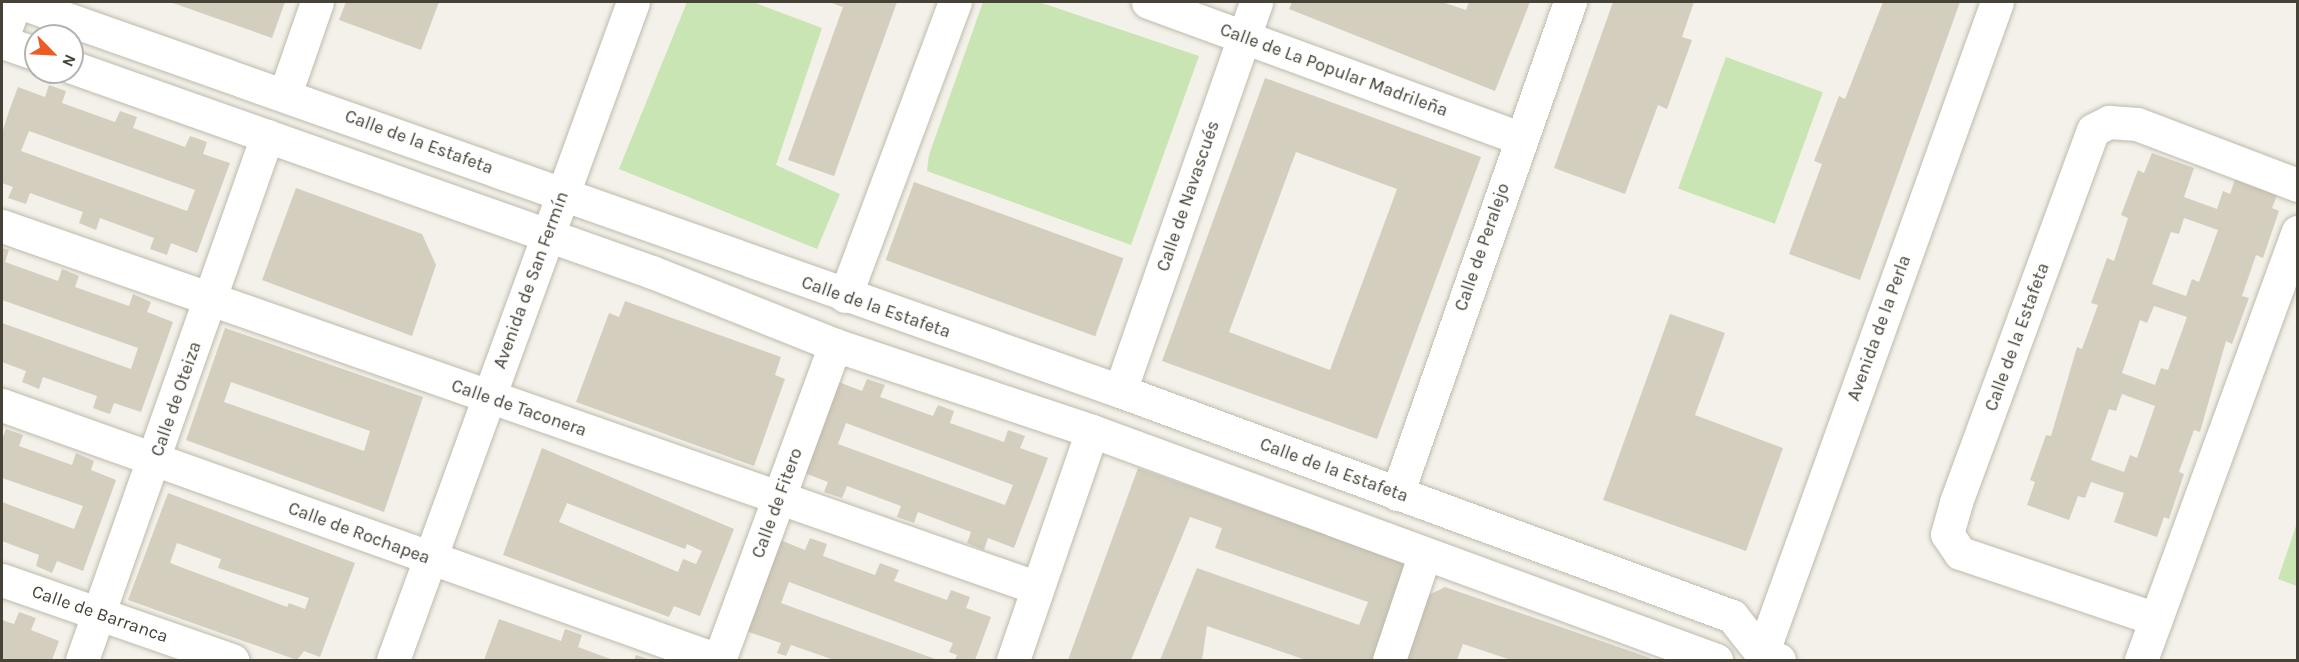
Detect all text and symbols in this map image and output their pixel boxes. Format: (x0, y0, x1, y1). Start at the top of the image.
street label: Calle de La Popular Madrileña (1217, 19, 1451, 121)
north arrow (24, 24, 84, 84)
text: N (58, 52, 80, 70)
street label: Calle de la Estafeta (342, 105, 496, 179)
street label: Calle de Navascués (1152, 118, 1224, 274)
street label: Calle de Peralejo (1450, 180, 1514, 314)
street label: Avenida de San Fermín (489, 188, 573, 372)
street label: Avenida de la Perla (1843, 252, 1915, 404)
street label: Calle de la Estafeta (1980, 260, 2054, 414)
street label: Calle de la Estafeta (799, 271, 953, 343)
street label: Calle de Oteiza (146, 339, 206, 459)
street label: Calle de Taconera (448, 375, 590, 441)
street label: Calle de la Estafeta (1257, 433, 1411, 507)
street label: Calle de Fitero (747, 445, 807, 561)
street label: Calle de Rochapea (285, 497, 433, 569)
street label: Calle de Barranca (29, 581, 171, 647)

